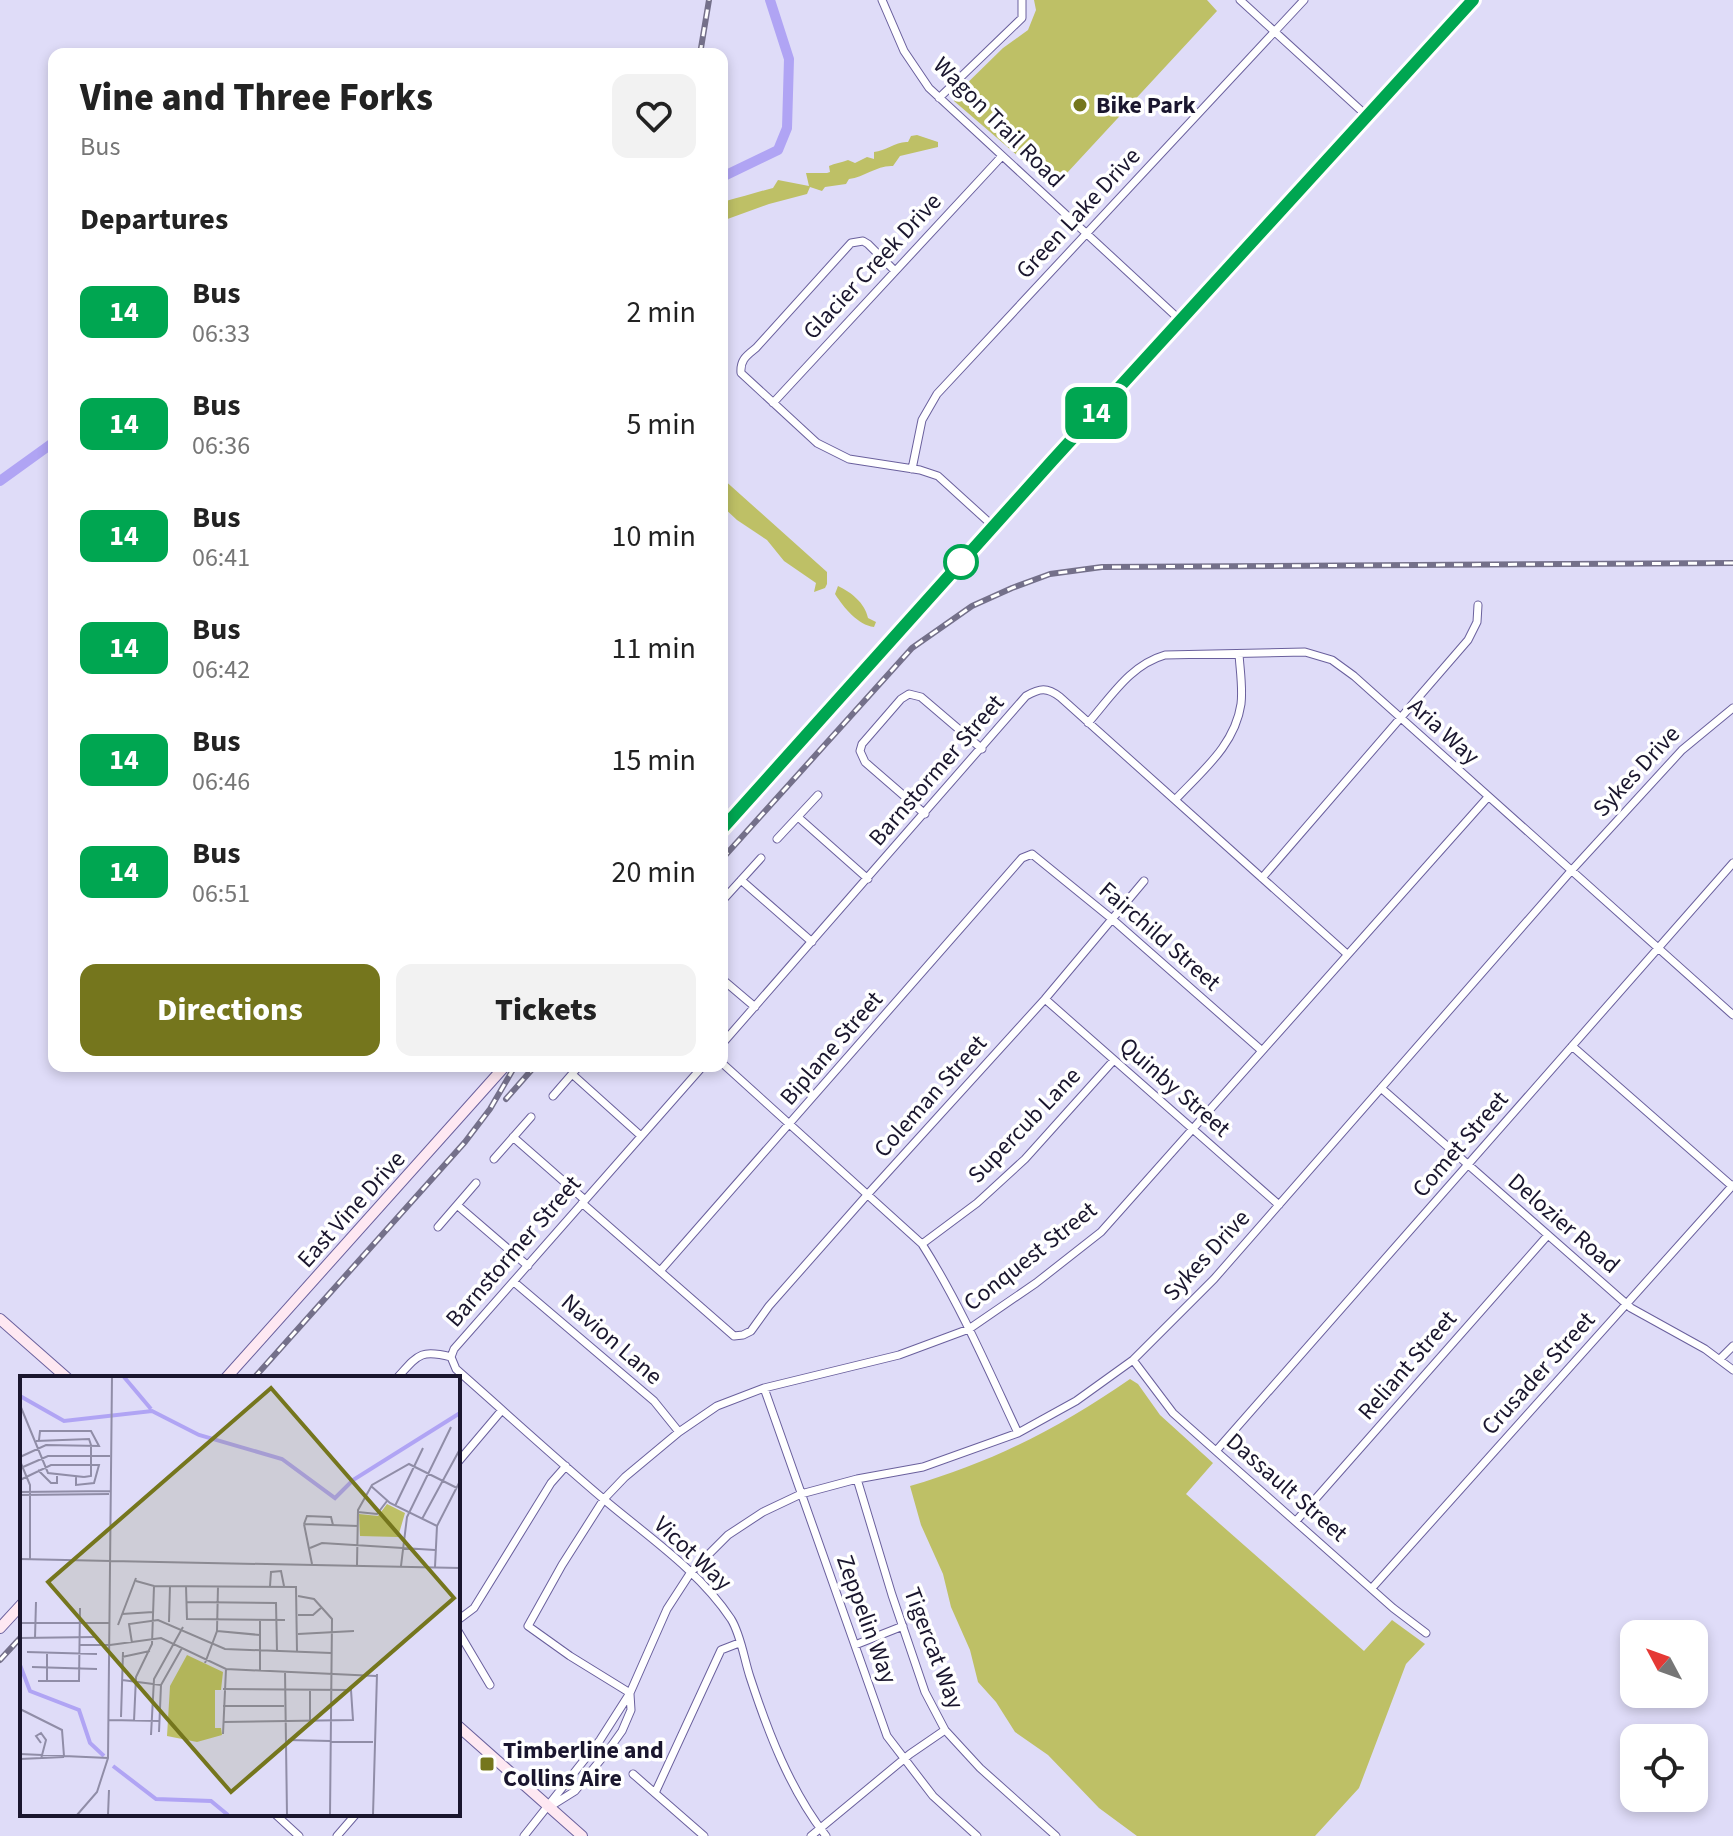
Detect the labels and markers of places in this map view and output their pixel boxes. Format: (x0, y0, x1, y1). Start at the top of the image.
place label: Bike Park (1096, 88, 1197, 123)
marker: Bike Park (1071, 96, 1089, 114)
unlabelled marker (944, 545, 978, 579)
place label: Timberline and Collins Aire (503, 1733, 664, 1796)
marker: Timberline and Collins Aire (478, 1755, 496, 1773)

